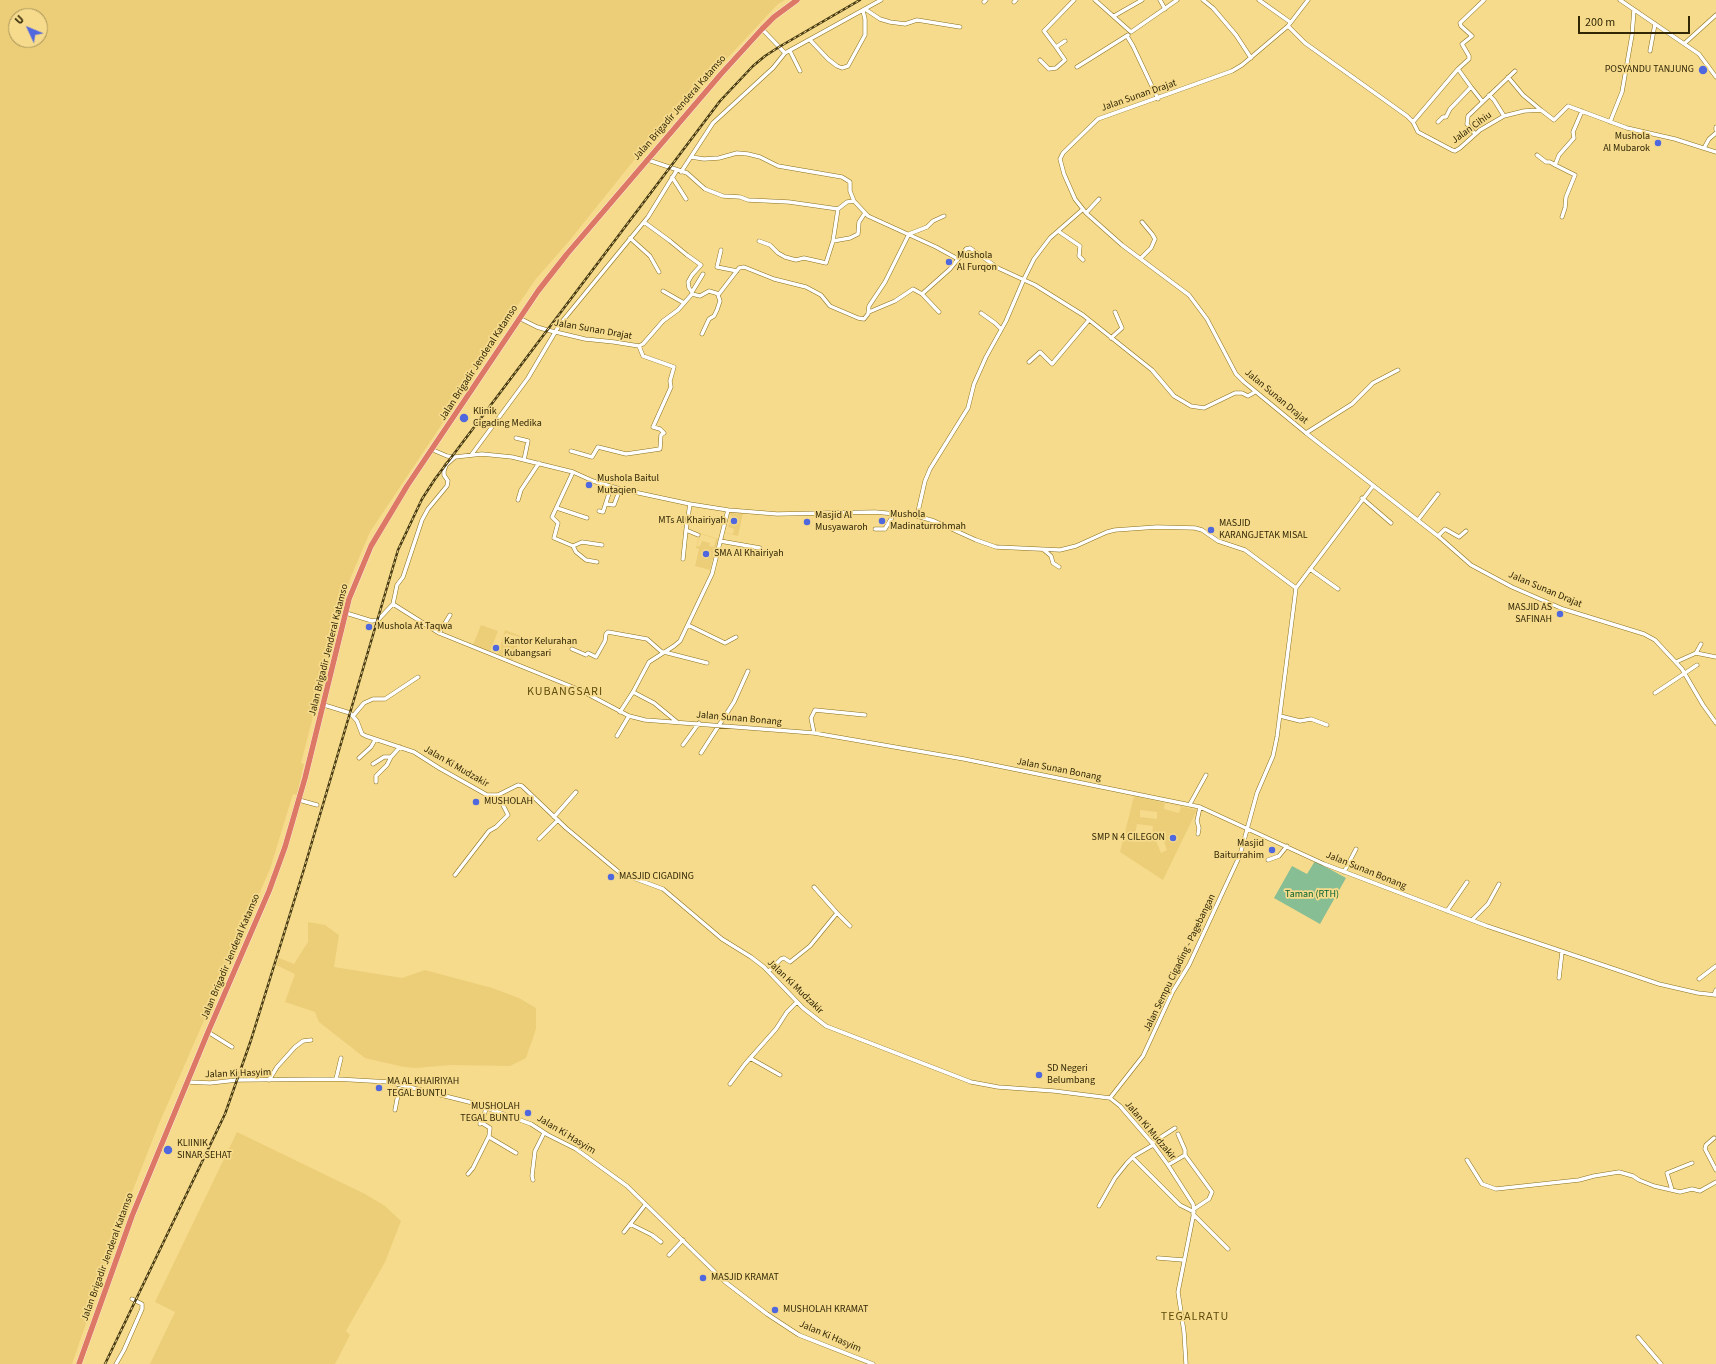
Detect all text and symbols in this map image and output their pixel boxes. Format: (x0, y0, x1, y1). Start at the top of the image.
north arrow (8, 8, 48, 48)
scale bar (1580, 8, 1692, 34)
text: U (12, 12, 28, 28)
text: 200 m (1585, 14, 1615, 31)
street label: Jalan Brigadir Jenderal Katamso (631, 53, 729, 163)
place label: POSYANDU TANJUNG (1605, 64, 1694, 76)
marker: POSYANDU TANJUNG (1697, 64, 1709, 76)
street label: Jalan Sunan Drajat (1100, 77, 1178, 115)
street label: Jalan Cihiu (1450, 110, 1494, 146)
place label: Mushola Al Mubarok (1603, 131, 1650, 154)
marker: Mushola Al Mubarok (1653, 138, 1663, 148)
place label: Mushola Al Furqon (957, 250, 997, 274)
marker: Mushola Al Furqon (944, 257, 954, 267)
street label: Jalan Brigadir Jenderal Katamso (437, 303, 521, 423)
street label: Jalan Sunan Drajat (553, 317, 633, 343)
street label: Jalan Sunan Drajat (1242, 367, 1310, 427)
place label: Klinik Cigading Medika (473, 406, 542, 430)
marker: Klinik Cigading Medika (458, 412, 470, 424)
place label: Mushola Baitul Mutaqien (597, 473, 659, 496)
marker: Mushola Baitul Mutaqien (584, 480, 594, 490)
place label: Mushola Madinaturrohmah (890, 509, 966, 532)
place label: Masjid Al Musyawaroh (815, 510, 868, 534)
place label: MTs Al Khairiyah (658, 515, 726, 527)
marker: MTs Al Khairiyah (729, 516, 739, 526)
marker: Mushola Madinaturrohmah (877, 516, 887, 526)
marker: Masjid Al Musyawaroh (802, 517, 812, 527)
place label: MASJID KARANGJETAK MISAL (1219, 518, 1308, 542)
marker: MASJID KARANGJETAK MISAL (1206, 525, 1216, 535)
place label: SMA Al Khairiyah (714, 548, 784, 560)
marker: SMA Al Khairiyah (701, 549, 711, 559)
street label: Jalan Sunan Drajat (1506, 569, 1584, 611)
street label: Jalan Brigadir Jenderal Katamso (307, 583, 351, 717)
place label: MASJID AS SAFINAH (1508, 602, 1552, 626)
marker: MASJID AS SAFINAH (1555, 609, 1565, 619)
place label: Mushola At Taqwa (377, 621, 452, 633)
marker: Mushola At Taqwa (364, 622, 374, 632)
place label: Kantor Kelurahan Kubangsari (504, 636, 577, 660)
marker: Kantor Kelurahan Kubangsari (491, 643, 501, 653)
district label: KUBANGSARI (527, 685, 603, 699)
street label: Jalan Sunan Bonang (696, 709, 782, 729)
street label: Jalan Ki Mudzakir (421, 743, 491, 791)
street label: Jalan Sunan Bonang (1016, 756, 1102, 784)
place label: MUSHOLAH (484, 796, 533, 808)
marker: MUSHOLAH (471, 797, 481, 807)
place label: SMP N 4 CILEGON (1092, 832, 1165, 844)
marker: SMP N 4 CILEGON (1168, 833, 1178, 843)
place label: Masjid Baiturrahim (1214, 838, 1264, 862)
marker: Masjid Baiturrahim (1267, 845, 1277, 855)
street label: Jalan Sunan Bonang (1324, 849, 1408, 893)
place label: MASJID CIGADING (619, 871, 694, 883)
marker: MASJID CIGADING (606, 872, 616, 882)
park label: Taman (RTH) (1285, 889, 1339, 901)
street label: Jalan Brigadir Jenderal Katamso (199, 892, 263, 1022)
street label: Jalan Sempu Cigading - Pagebangan (1141, 892, 1219, 1034)
street label: Jalan Ki Mudzakir (764, 957, 826, 1017)
place label: SD Negeri Belumbang (1047, 1063, 1095, 1086)
street label: Jalan Ki Hasyim (205, 1067, 271, 1081)
marker: SD Negeri Belumbang (1034, 1070, 1044, 1080)
place label: MA AL KHAIRIYAH TEGAL BUNTU (387, 1076, 459, 1100)
marker: MA AL KHAIRIYAH TEGAL BUNTU (374, 1083, 384, 1093)
street label: Jalan Ki Mudzakir (1122, 1099, 1178, 1163)
place label: MUSHOLAH TEGAL BUNTU (460, 1101, 520, 1124)
marker: MUSHOLAH TEGAL BUNTU (523, 1108, 533, 1118)
street label: Jalan Ki Hasyim (534, 1113, 598, 1157)
place label: KLIINIK SINAR SEHAT (177, 1138, 232, 1162)
marker: KLIINIK SINAR SEHAT (162, 1144, 174, 1156)
street label: Jalan Brigadir Jenderal Katamso (79, 1191, 137, 1323)
place label: MASJID KRAMAT (711, 1272, 779, 1284)
marker: MASJID KRAMAT (698, 1273, 708, 1283)
place label: MUSHOLAH KRAMAT (783, 1304, 868, 1316)
marker: MUSHOLAH KRAMAT (770, 1305, 780, 1315)
district label: TEGALRATU (1161, 1310, 1229, 1324)
street label: Jalan Ki Hasyim (797, 1319, 863, 1355)

